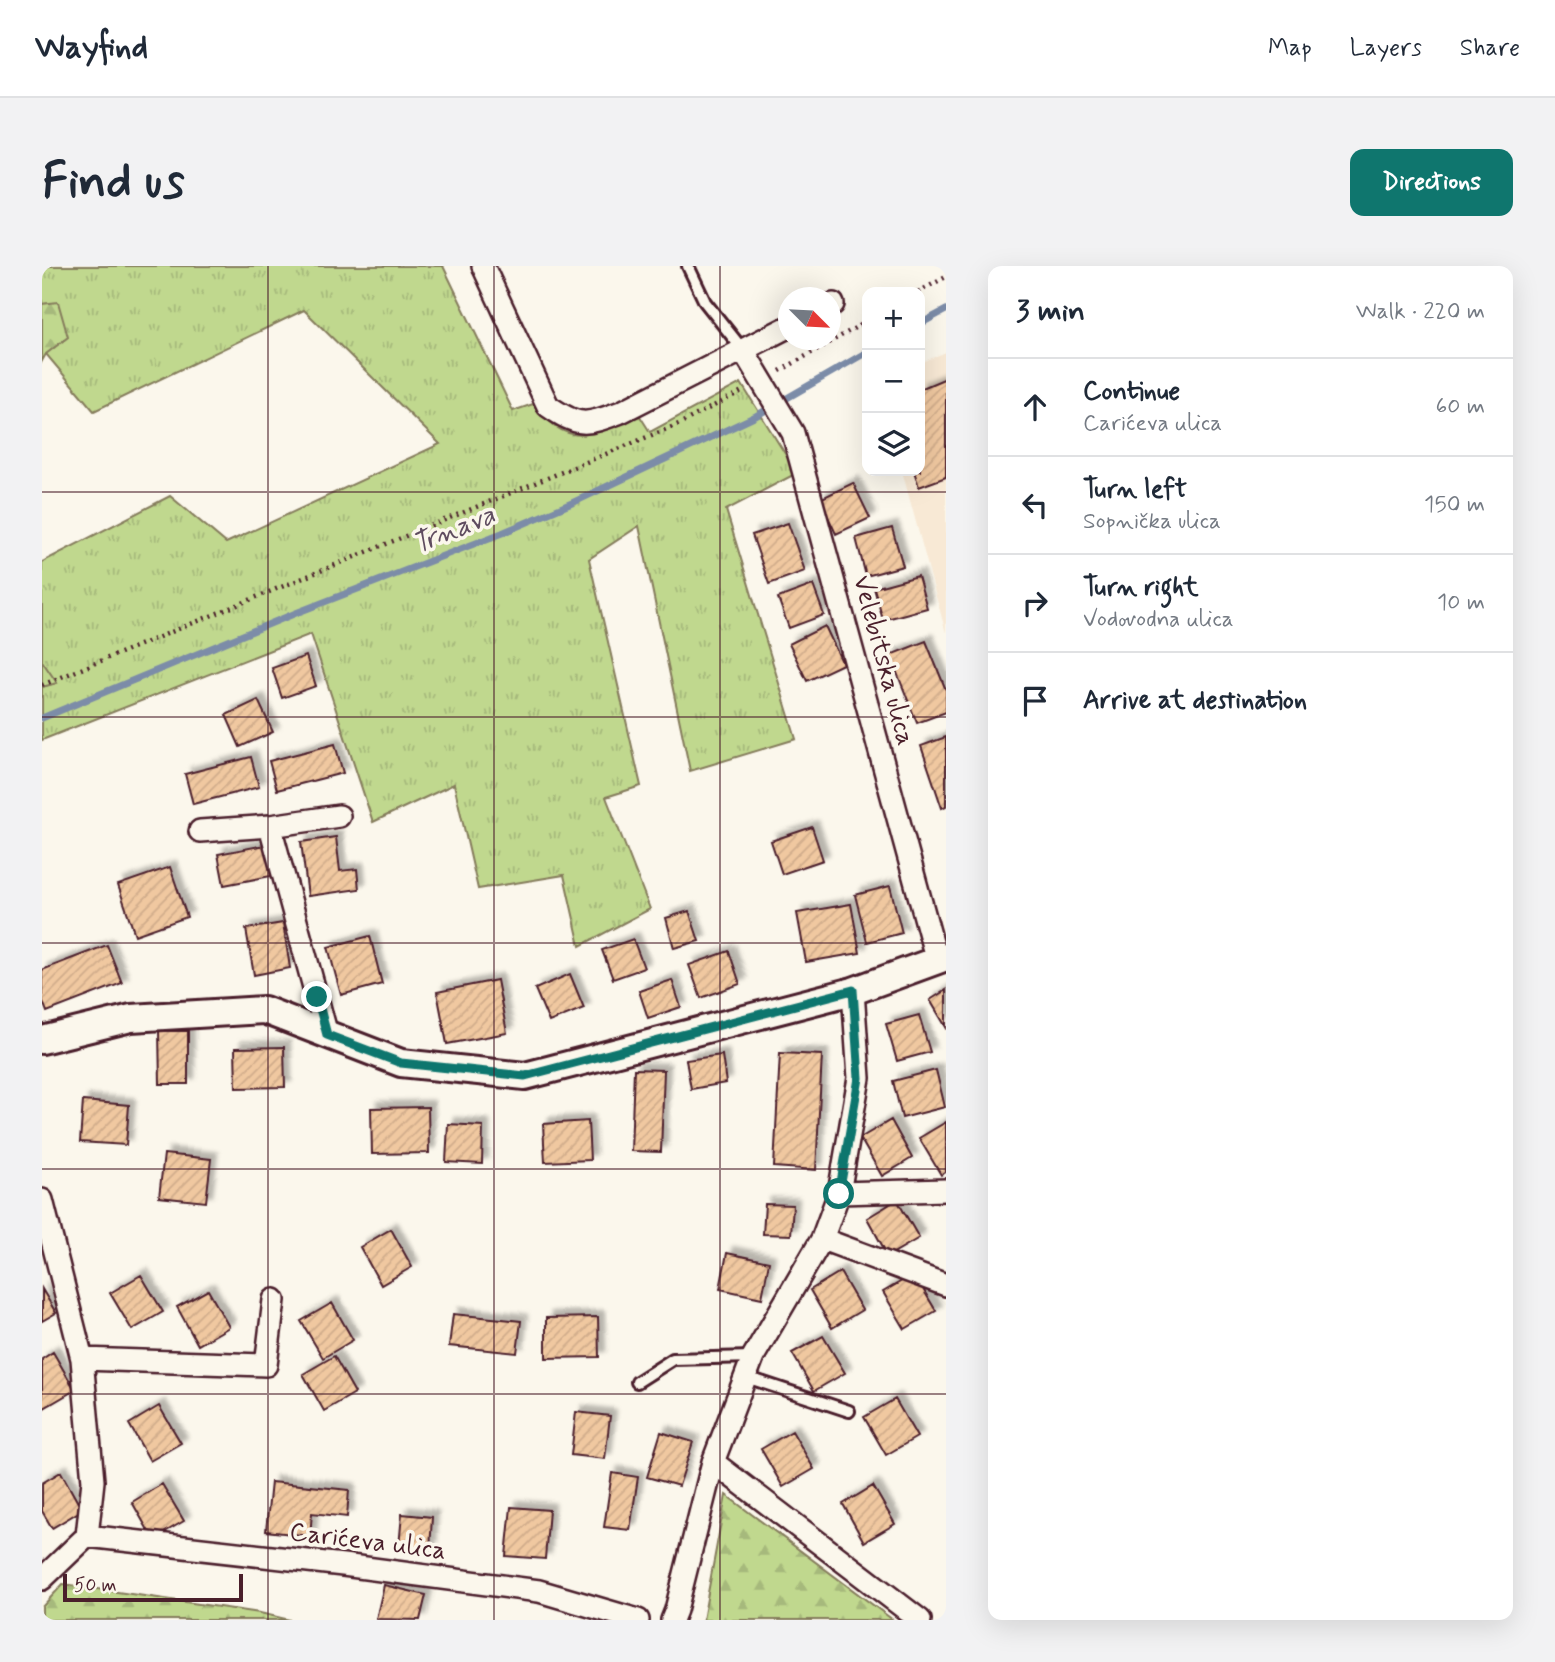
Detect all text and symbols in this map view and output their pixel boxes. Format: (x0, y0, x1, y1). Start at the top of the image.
text: Wayfind (35, 26, 148, 70)
text: Map (1268, 33, 1312, 64)
text: Layers (1350, 33, 1422, 64)
text: Share (1460, 33, 1520, 64)
button: Directions (1350, 149, 1513, 216)
text: Find us (42, 150, 185, 215)
north arrow (778, 287, 841, 350)
map controls (862, 287, 925, 476)
button: + (862, 287, 925, 350)
text: 3 min (1016, 292, 1085, 331)
text: Walk · 220 m (1356, 297, 1485, 327)
button: − (862, 350, 925, 413)
text: Continue (1083, 375, 1180, 409)
icon: ahead (1016, 388, 1054, 426)
text: 60 m (1436, 392, 1485, 422)
text: Carićeva ulica (1083, 409, 1222, 439)
button: layers (862, 413, 925, 476)
text: Turn left (1083, 473, 1187, 507)
icon: left (1016, 486, 1054, 524)
text: 150 m (1424, 490, 1485, 520)
water label: Trnava (407, 497, 501, 564)
text: Sopnička ulica (1083, 507, 1221, 537)
text: Turn right (1083, 571, 1199, 605)
street label: Velebitska ulica (844, 572, 922, 749)
icon: right (1016, 584, 1054, 622)
text: 10 m (1437, 588, 1485, 618)
text: Vodovodna ulica (1083, 605, 1234, 635)
icon: arrive (1016, 682, 1054, 720)
text: Arrive at destination (1083, 684, 1307, 718)
route end (301, 981, 332, 1012)
route start (823, 1178, 854, 1209)
street label: Carićeva ulica (288, 1516, 448, 1568)
scale bar (63, 1571, 243, 1603)
text: 50 m (74, 1573, 117, 1598)

